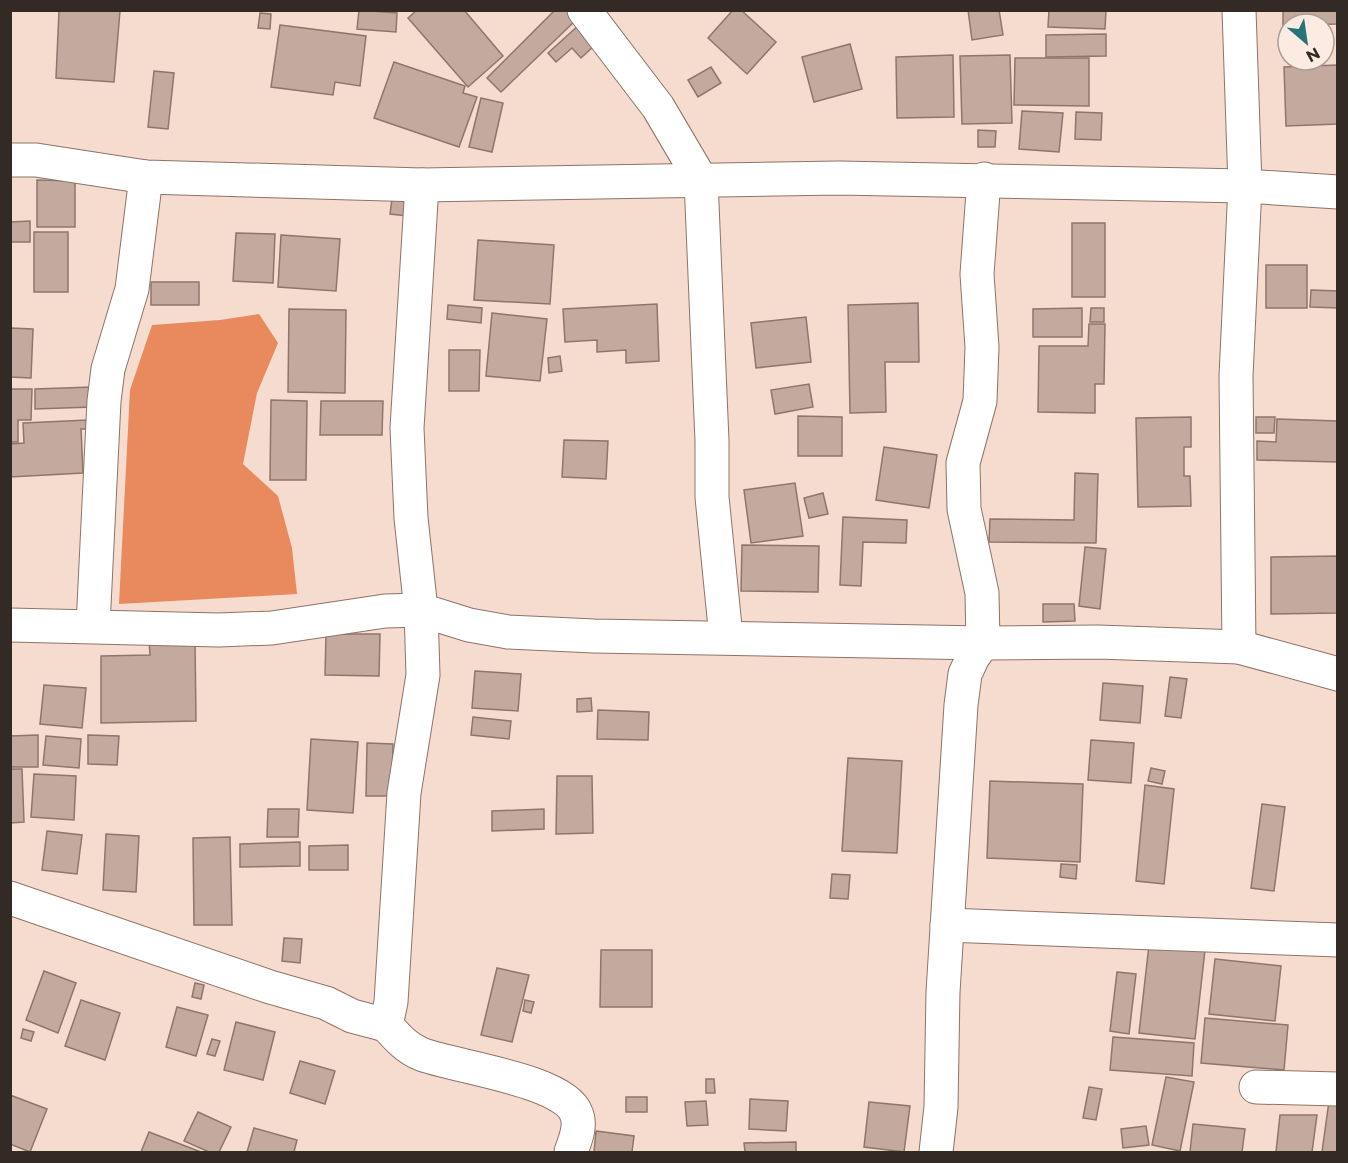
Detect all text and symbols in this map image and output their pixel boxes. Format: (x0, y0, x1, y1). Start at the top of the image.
north arrow (1276, 12, 1336, 72)
text: N (1303, 43, 1323, 66)

